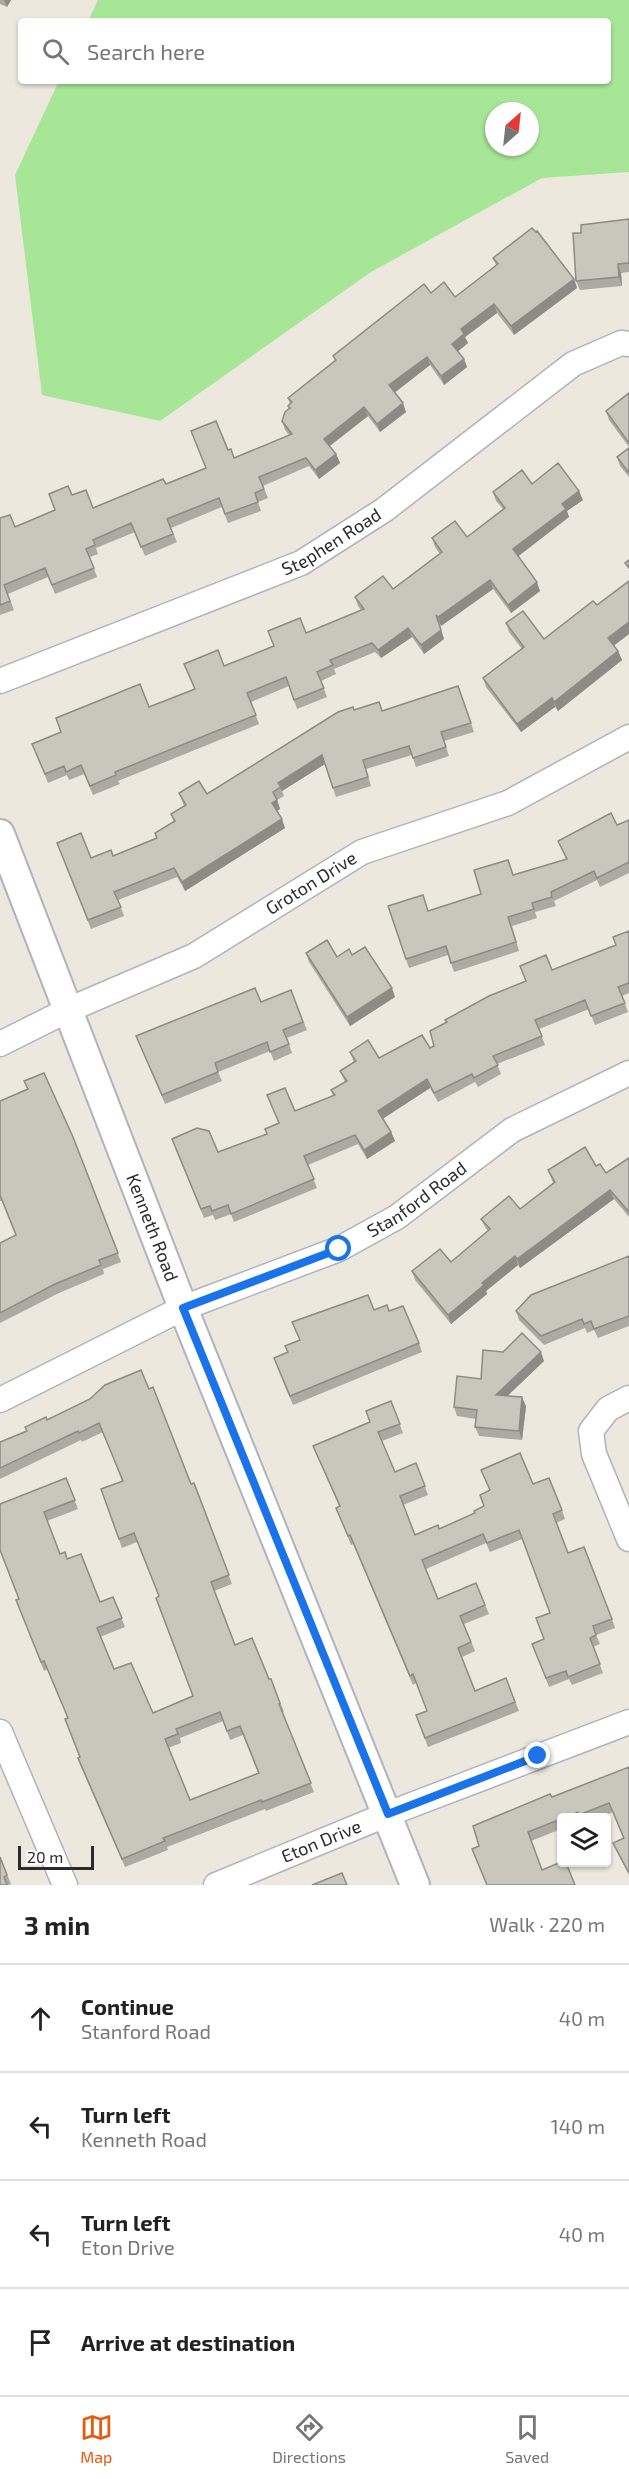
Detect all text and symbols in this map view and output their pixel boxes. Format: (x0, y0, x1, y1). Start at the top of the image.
search box (18, 18, 611, 84)
icon: search (39, 35, 72, 68)
text: Search here (87, 38, 205, 64)
north arrow (485, 102, 539, 156)
street label: Stephen Road (278, 503, 385, 580)
street label: Groton Drive (261, 846, 360, 919)
street label: Stanford Road (363, 1156, 471, 1241)
street label: Kenneth Road (122, 1170, 184, 1284)
route start (325, 1235, 351, 1261)
route end (524, 1742, 550, 1768)
map controls (557, 1813, 611, 1867)
button: layers (557, 1813, 611, 1867)
street label: Eton Drive (278, 1814, 364, 1867)
scale bar (18, 1843, 94, 1870)
text: 20 m (27, 1847, 63, 1866)
text: 3 min (24, 1909, 90, 1940)
text: Walk · 220 m (489, 1912, 605, 1936)
text: Continue (81, 1993, 174, 2019)
icon: ahead (24, 2002, 57, 2035)
text: 40 m (559, 2006, 605, 2030)
text: Stanford Road (81, 2019, 211, 2043)
text: Turn left (81, 2101, 170, 2127)
icon: left (24, 2110, 57, 2143)
text: 140 m (551, 2114, 605, 2138)
text: Kenneth Road (81, 2127, 207, 2151)
text: Turn left (81, 2209, 170, 2235)
icon: left (24, 2218, 57, 2251)
text: 40 m (559, 2222, 605, 2246)
text: Eton Drive (81, 2235, 175, 2259)
icon: arrive (24, 2326, 57, 2359)
text: Arrive at destination (81, 2329, 295, 2355)
tab: Map (80, 2411, 113, 2466)
tab: Directions (272, 2411, 346, 2466)
tab: Saved (505, 2411, 549, 2466)

